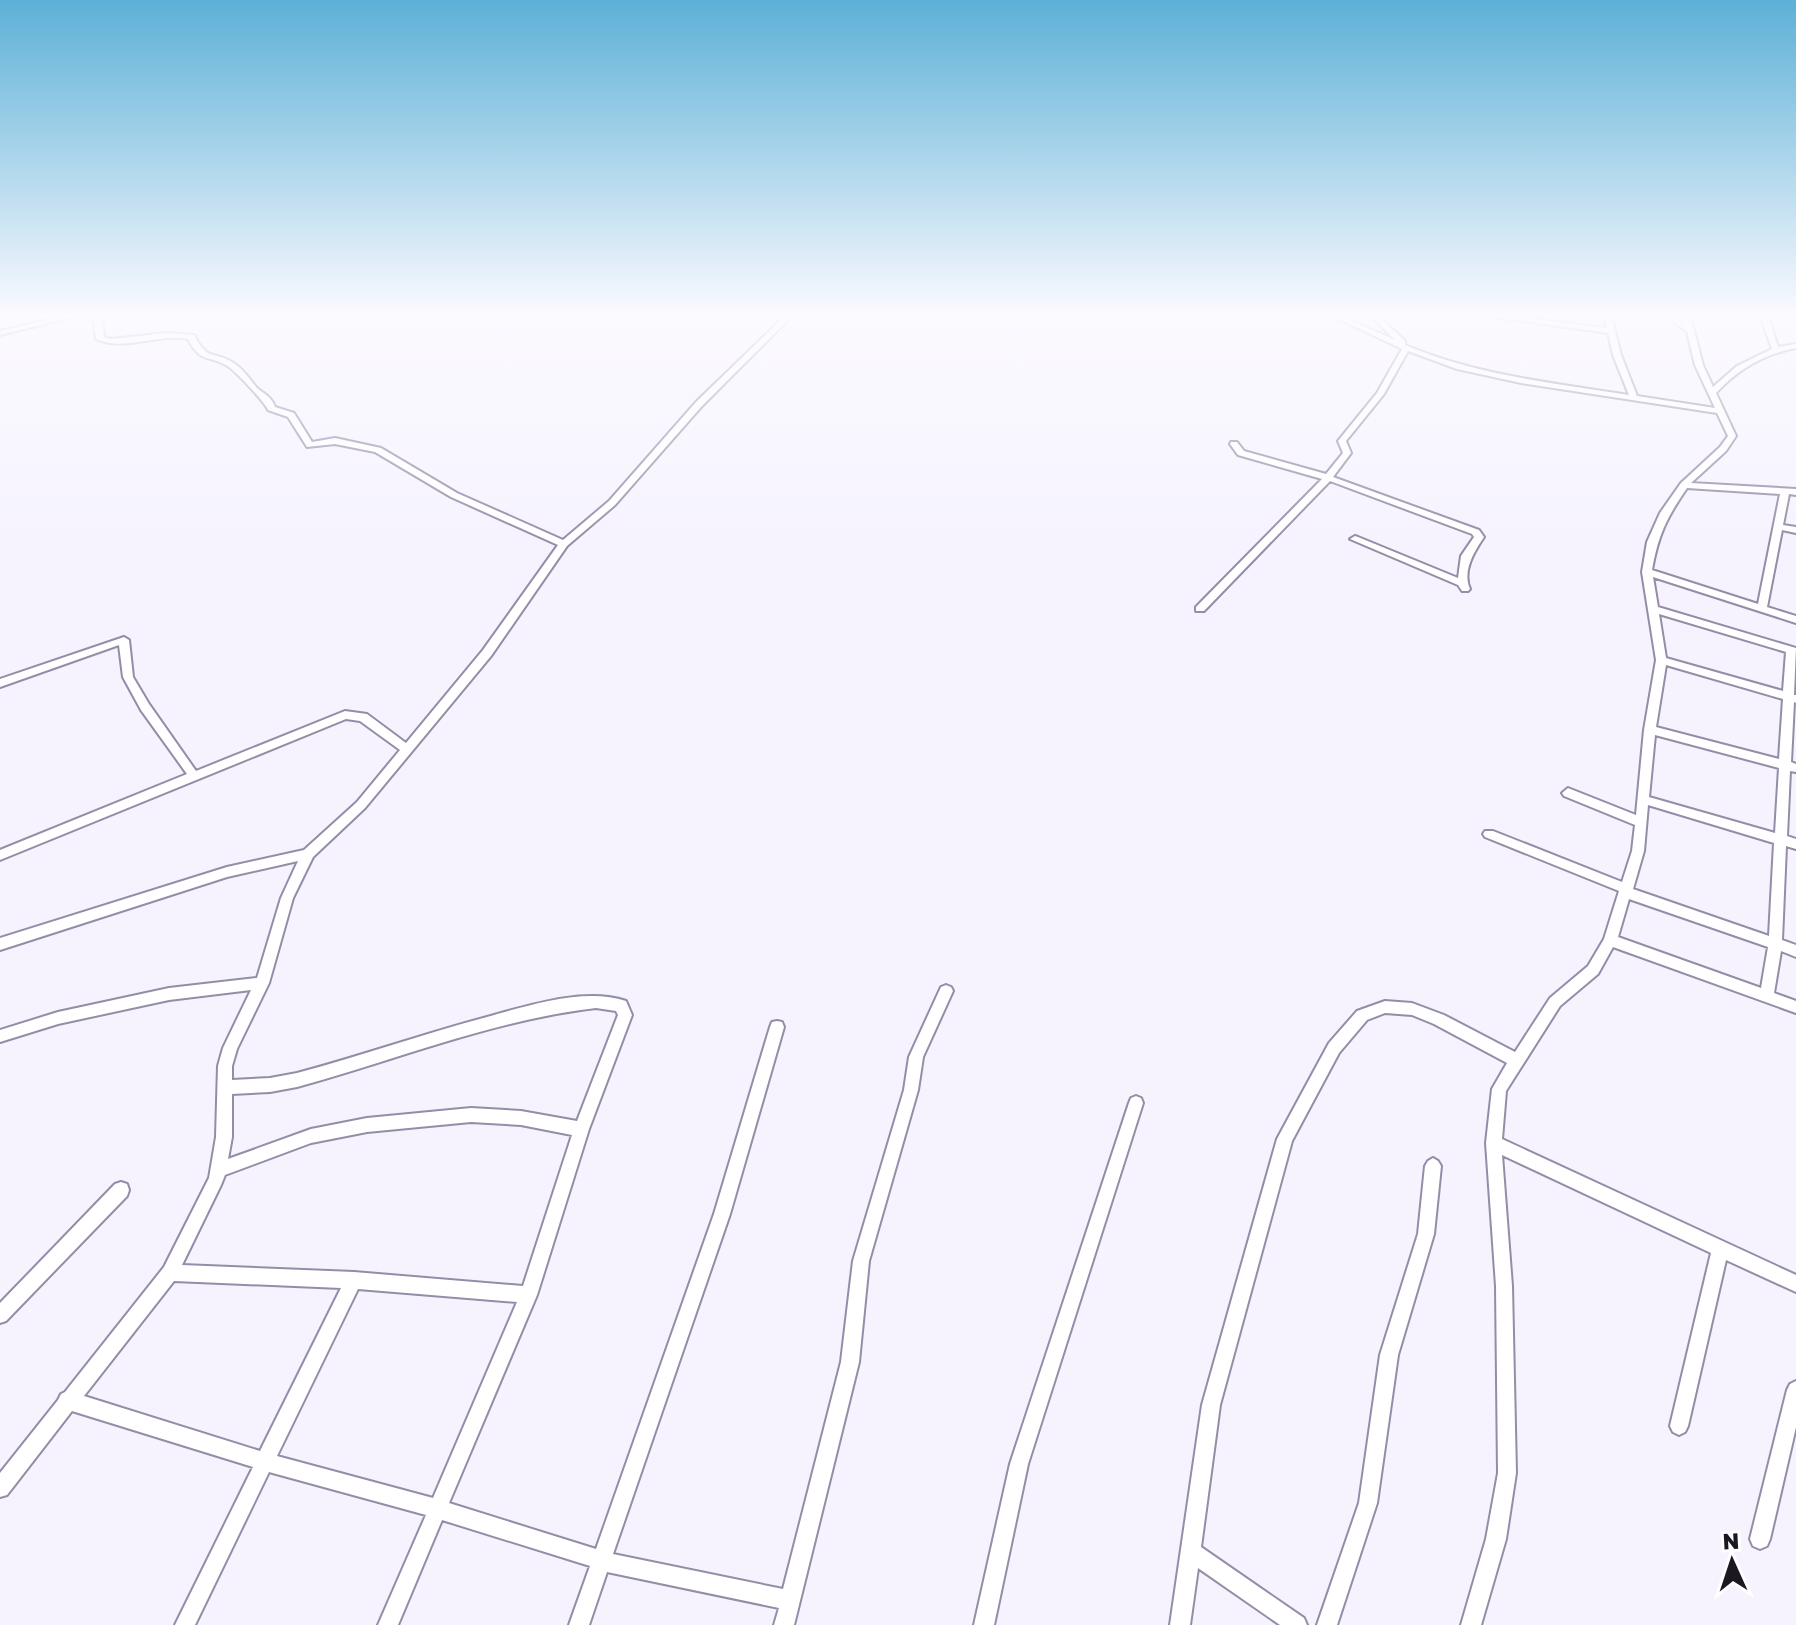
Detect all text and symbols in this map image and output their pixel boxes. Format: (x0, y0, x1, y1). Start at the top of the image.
north arrow (1692, 1521, 1772, 1601)
text: N (1722, 1527, 1740, 1554)

